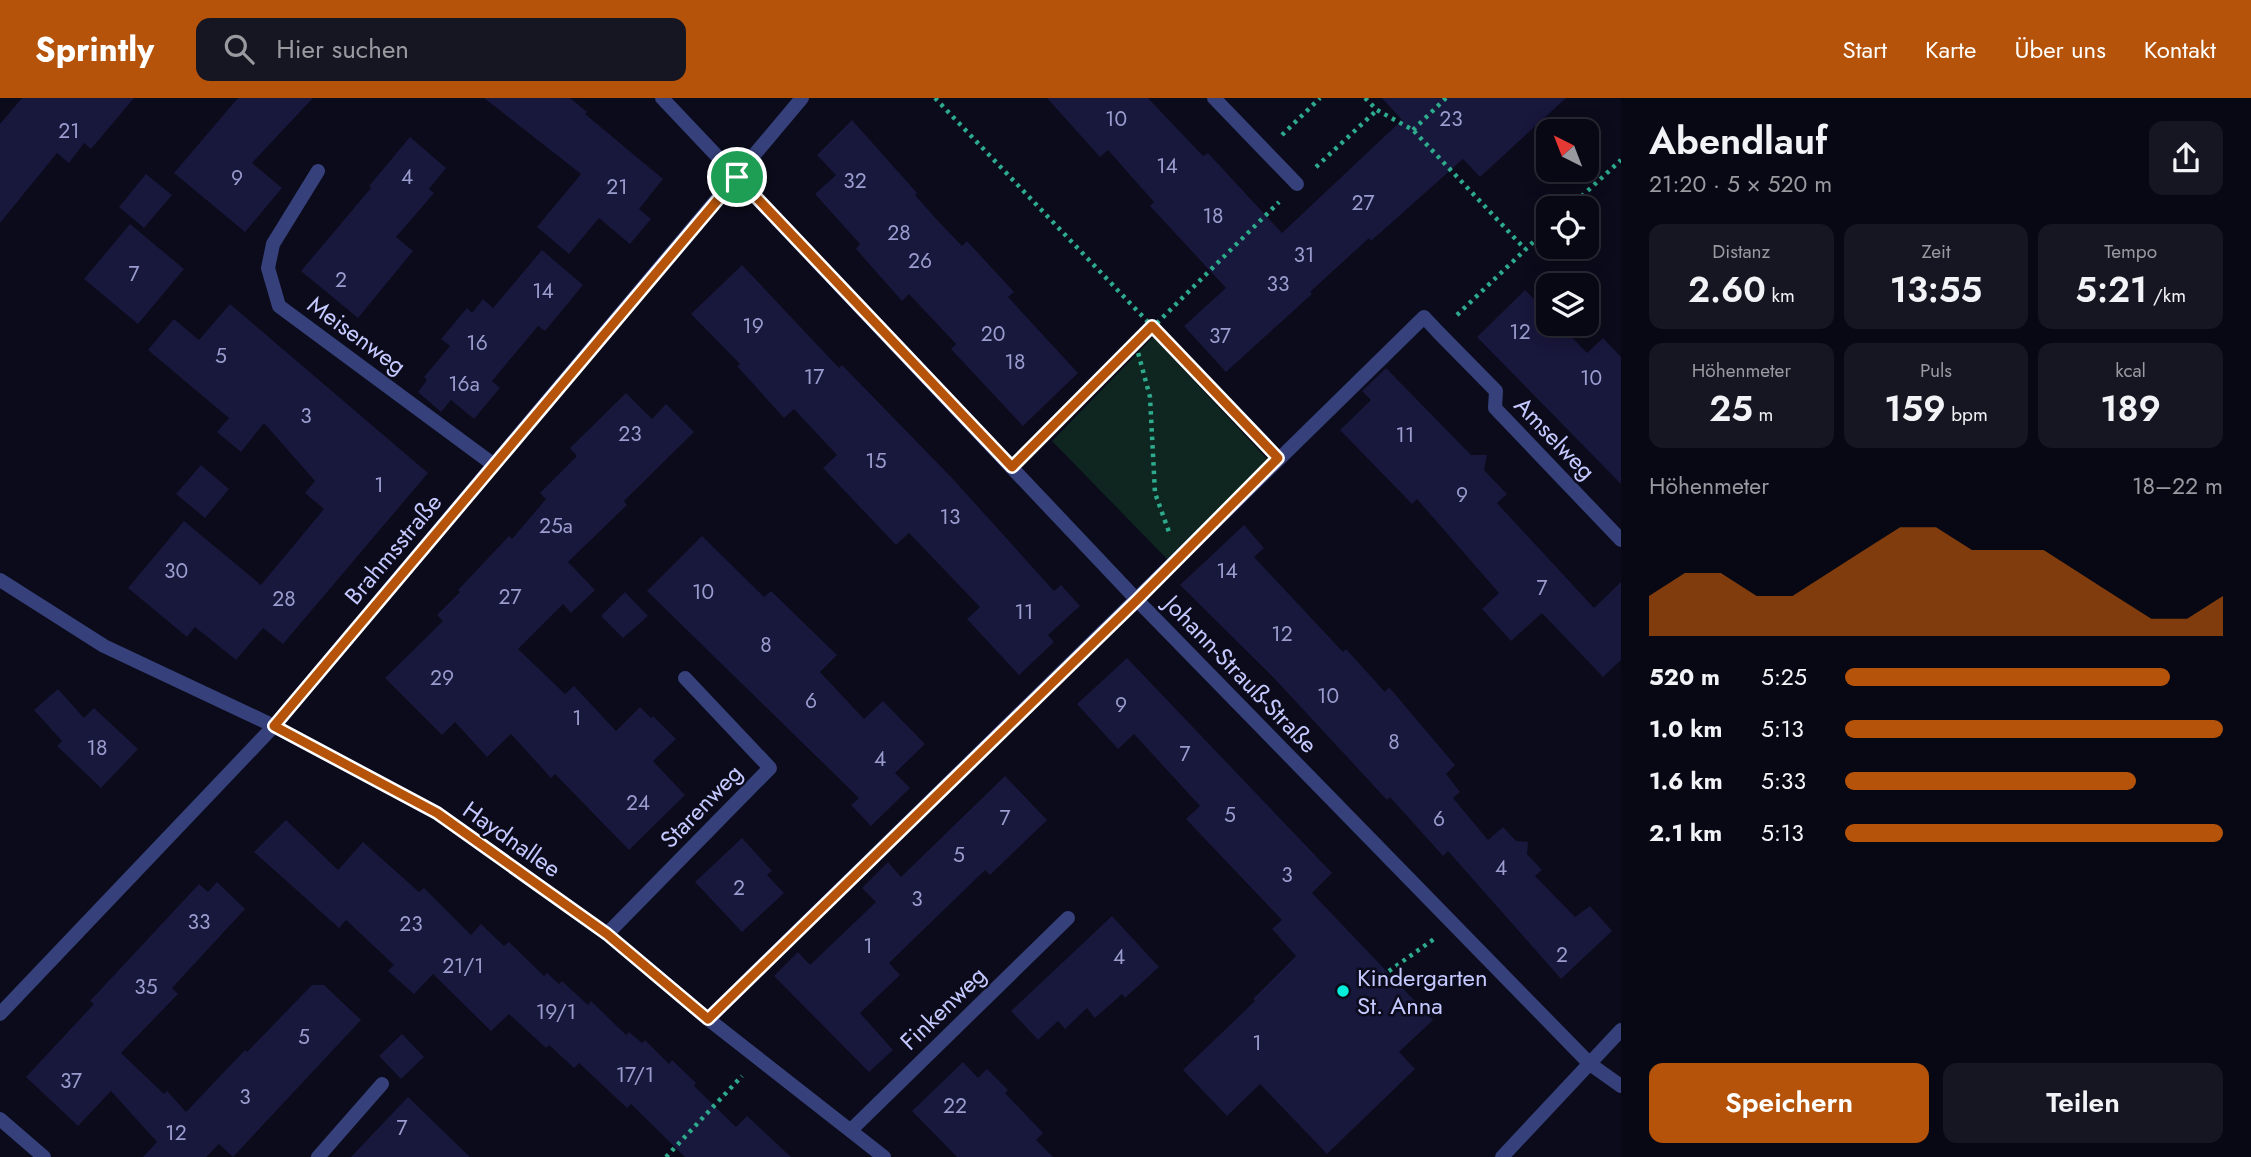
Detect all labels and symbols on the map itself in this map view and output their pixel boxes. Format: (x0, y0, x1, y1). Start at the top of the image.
house number: 10 (1105, 104, 1127, 134)
house number: 23 (1439, 104, 1463, 134)
house number: 21 (58, 116, 80, 146)
north arrow (1536, 119, 1600, 182)
pin (707, 147, 767, 207)
house number: 14 (1156, 151, 1178, 181)
house number: 4 (401, 162, 413, 192)
house number: 9 (231, 163, 243, 193)
house number: 32 (843, 166, 867, 196)
house number: 21 (606, 172, 628, 202)
house number: 27 (1352, 188, 1374, 218)
house number: 18 (1203, 201, 1223, 231)
house number: 28 (887, 218, 911, 248)
house number: 31 (1294, 240, 1314, 270)
house number: 26 (908, 246, 932, 276)
house number: 7 (128, 259, 140, 289)
house number: 2 (335, 265, 347, 295)
house number: 33 (1267, 269, 1289, 299)
house number: 14 (532, 276, 554, 306)
street label: Meisenweg (300, 287, 414, 383)
house number: 19 (742, 311, 764, 341)
house number: 12 (1509, 317, 1531, 347)
house number: 20 (981, 319, 1005, 349)
house number: 37 (1209, 321, 1231, 351)
house number: 16 (466, 328, 488, 358)
house number: 5 (215, 341, 227, 371)
house number: 18 (1005, 347, 1025, 377)
house number: 17 (804, 362, 824, 392)
house number: 10 (1580, 363, 1602, 393)
house number: 16a (448, 369, 480, 399)
street label: Amselweg (1506, 388, 1604, 488)
house number: 3 (300, 401, 312, 431)
house number: 23 (618, 419, 642, 449)
house number: 11 (1396, 420, 1414, 450)
house number: 15 (865, 446, 887, 476)
house number: 1 (374, 470, 384, 500)
house number: 9 (1456, 480, 1468, 510)
street label: Brahmsstraße (336, 486, 450, 612)
house number: 13 (940, 502, 960, 532)
house number: 25a (539, 511, 573, 541)
house number: 30 (164, 556, 188, 586)
house number: 14 (1216, 556, 1238, 586)
house number: 7 (1536, 573, 1548, 603)
house number: 10 (692, 577, 714, 607)
house number: 27 (499, 582, 521, 612)
house number: 28 (272, 584, 296, 614)
street label: Johann-Strauß-Straße (1154, 585, 1326, 761)
house number: 11 (1015, 597, 1033, 627)
house number: 12 (1271, 619, 1293, 649)
house number: 8 (760, 630, 772, 660)
house number: 29 (430, 663, 454, 693)
house number: 10 (1317, 681, 1339, 711)
house number: 6 (805, 686, 817, 716)
house number: 9 (1115, 690, 1127, 720)
house number: 1 (572, 703, 582, 733)
house number: 8 (1388, 727, 1400, 757)
house number: 18 (87, 733, 107, 763)
house number: 7 (1179, 739, 1191, 769)
house number: 4 (874, 744, 886, 774)
street label: Starenweg (652, 756, 750, 856)
house number: 24 (626, 788, 650, 818)
street label: Haydnallee (456, 792, 568, 886)
house number: 5 (1224, 800, 1236, 830)
house number: 7 (999, 803, 1011, 833)
house number: 6 (1433, 804, 1445, 834)
house number: 5 (953, 840, 965, 870)
house number: 4 (1495, 853, 1507, 883)
house number: 3 (1281, 860, 1293, 890)
house number: 2 (733, 873, 745, 903)
house number: 3 (911, 884, 923, 914)
house number: 33 (188, 907, 210, 937)
house number: 23 (399, 909, 423, 939)
house number: 1 (863, 931, 873, 961)
house number: 2 (1556, 940, 1568, 970)
house number: 4 (1113, 942, 1125, 972)
house number: 21/1 (442, 951, 484, 981)
street label: Finkenweg (892, 958, 994, 1058)
place label: Kindergarten St. Anna (1357, 960, 1488, 1023)
house number: 35 (134, 972, 158, 1002)
marker: Kindergarten St. Anna (1335, 983, 1351, 999)
house number: 19/1 (536, 997, 576, 1027)
house number: 5 (298, 1022, 310, 1052)
house number: 1 (1252, 1028, 1262, 1058)
house number: 17/1 (616, 1060, 654, 1090)
house number: 37 (60, 1066, 82, 1096)
house number: 3 (239, 1082, 251, 1112)
house number: 22 (943, 1091, 967, 1121)
house number: 7 (396, 1113, 408, 1143)
house number: 12 (165, 1118, 187, 1148)

